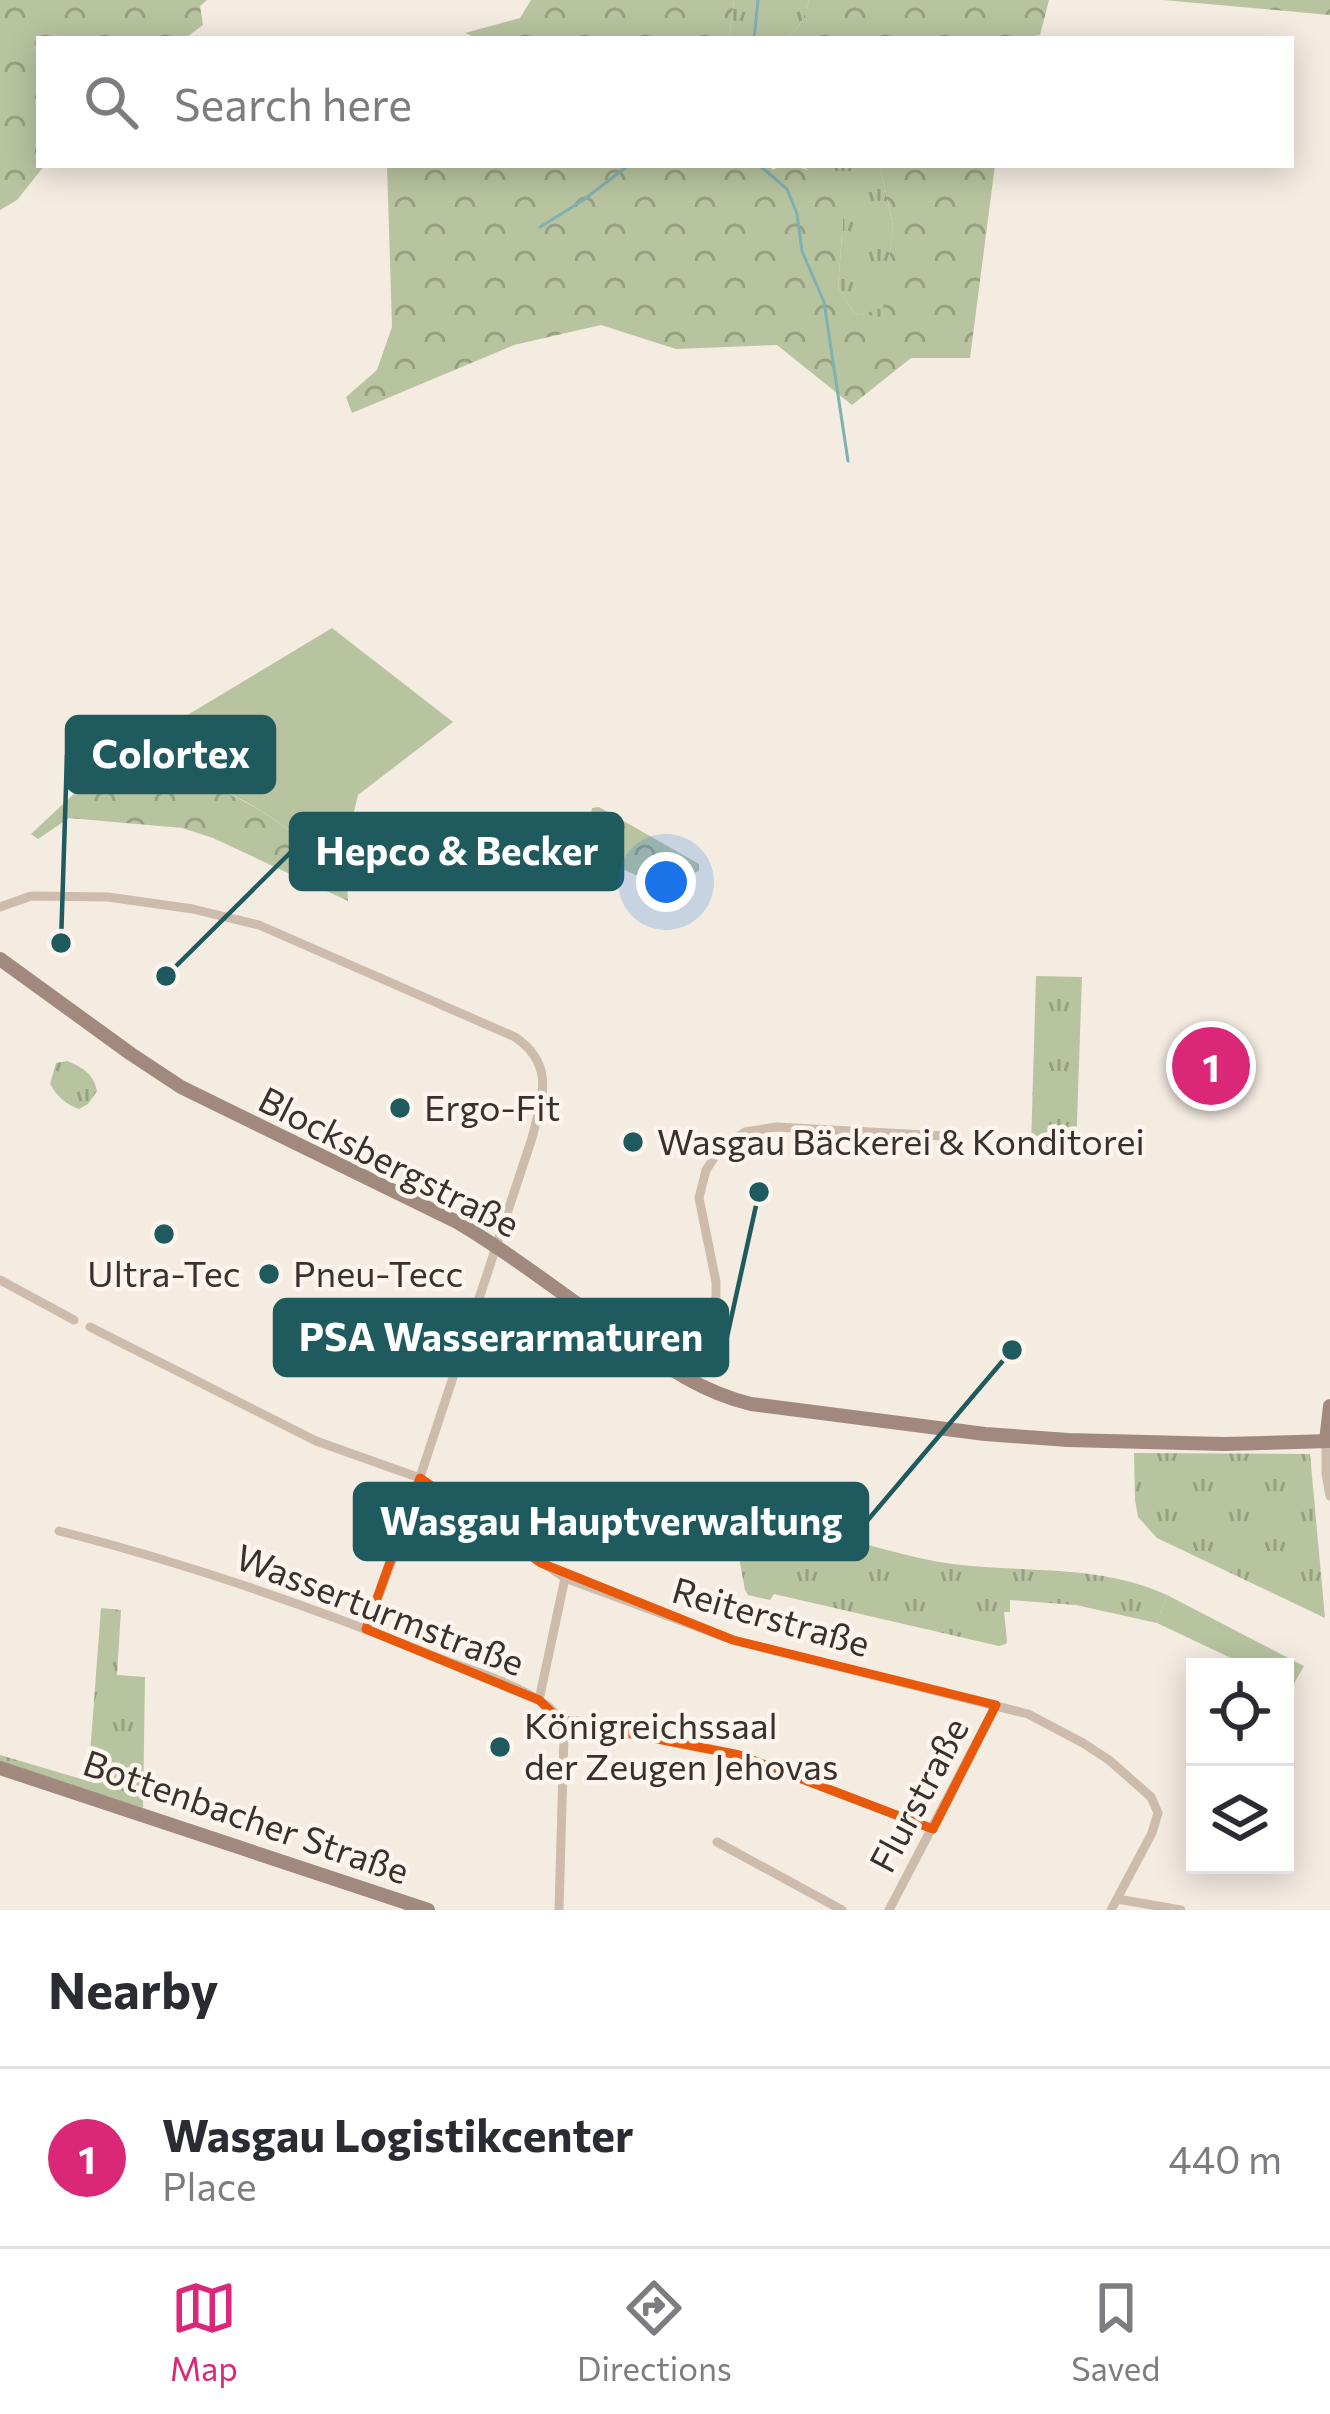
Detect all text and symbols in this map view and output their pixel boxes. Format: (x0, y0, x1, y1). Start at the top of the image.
search box (36, 36, 1294, 168)
icon: search (78, 69, 144, 135)
text: Search here (174, 75, 412, 130)
callout: Colortex (67, 717, 274, 792)
text: Colortex (92, 728, 250, 776)
callout: Hepco & Becker (291, 814, 622, 889)
text: Hepco & Becker (316, 825, 599, 873)
your location (636, 852, 696, 912)
pin: 1 (1172, 1021, 1250, 1111)
street label: Blocksbergstraße (252, 1076, 528, 1245)
place label: Ergo-Fit (424, 1084, 560, 1128)
marker: Ergo-Fit (387, 1095, 413, 1121)
place label: Wasgau Bäckerei & Konditorei (657, 1118, 1145, 1162)
marker: Wasgau Bäckerei & Konditorei (620, 1129, 646, 1155)
marker: Ultra-Tec (151, 1221, 177, 1247)
place label: Ultra-Tec (87, 1250, 241, 1294)
place label: Pneu-Tecc (293, 1250, 463, 1294)
marker: Pneu-Tecc (256, 1261, 282, 1287)
callout: PSA Wasserarmaturen (275, 1300, 727, 1375)
text: PSA Wasserarmaturen (299, 1311, 703, 1359)
callout: Wasgau Hauptverwaltung (355, 1484, 867, 1559)
text: Wasgau Hauptverwaltung (379, 1495, 843, 1543)
street label: Wasserturmstraße (230, 1533, 531, 1683)
street label: Reiterstraße (668, 1566, 875, 1664)
map controls (1186, 1658, 1294, 1874)
button: locate (1186, 1658, 1294, 1766)
place label: Königreichssaal der Zeugen Jehovas (524, 1702, 838, 1787)
street label: Flurstraße (858, 1709, 976, 1879)
marker: Königreichssaal der Zeugen Jehovas (487, 1734, 513, 1760)
street label: Bottenbacher Straße (78, 1739, 415, 1891)
button: layers (1186, 1766, 1294, 1874)
text: Nearby (48, 1957, 218, 2020)
text: Wasgau Logistikcenter (162, 2106, 634, 2161)
text: 1 (78, 2134, 96, 2182)
text: 440 m (1168, 2134, 1282, 2182)
text: Place (162, 2161, 257, 2209)
tab: Map (170, 2275, 238, 2388)
tab: Directions (577, 2275, 732, 2388)
tab: Saved (1071, 2275, 1160, 2388)

